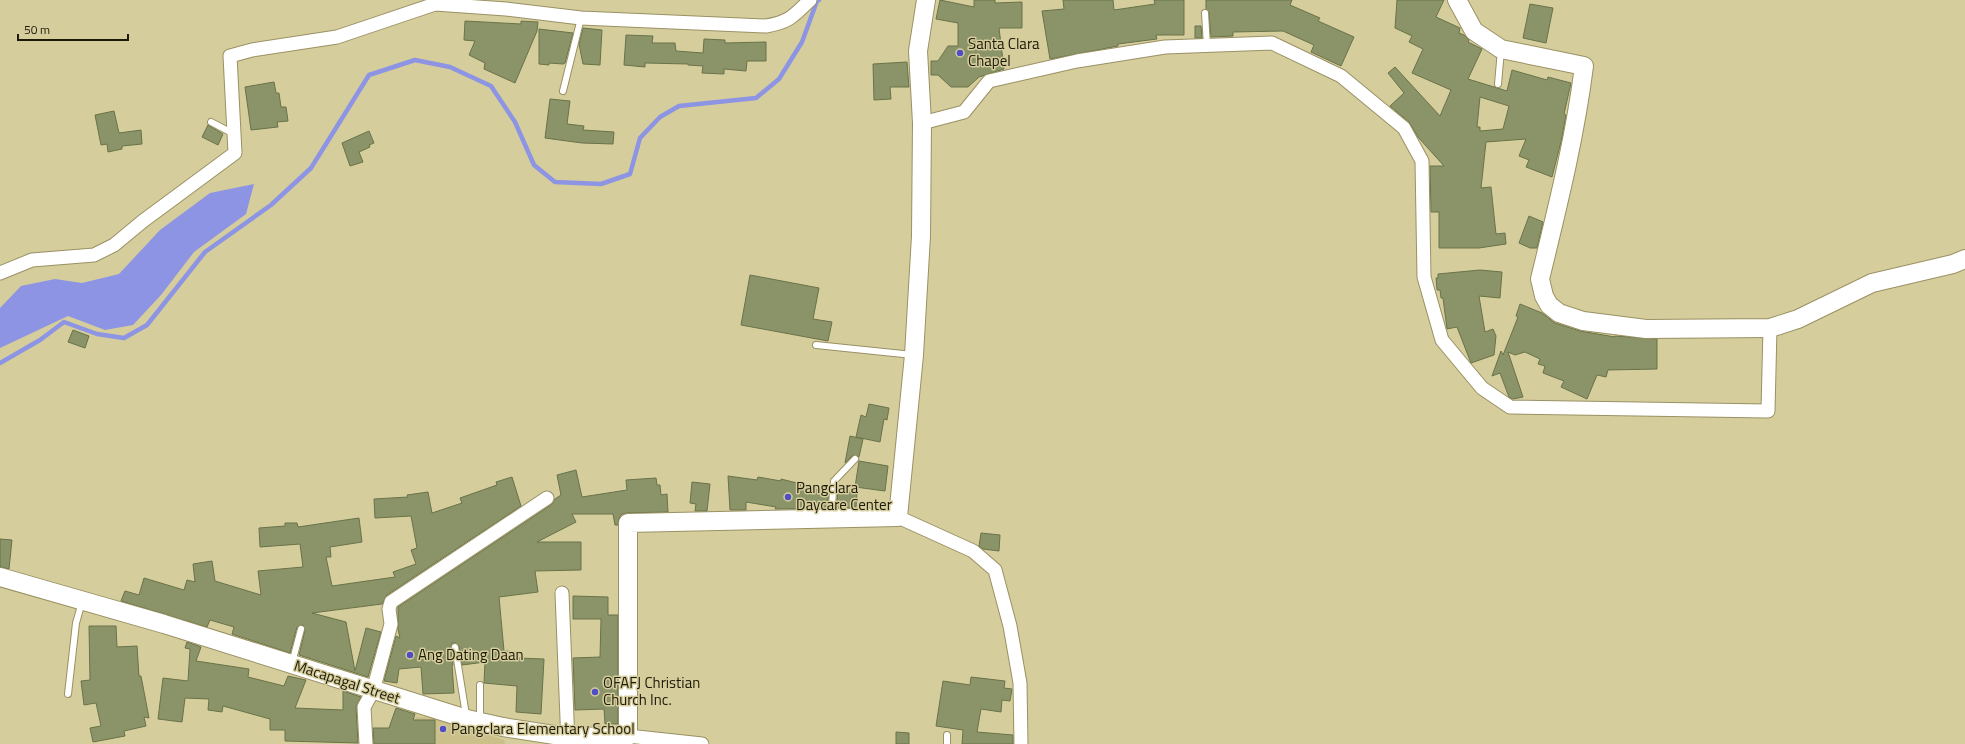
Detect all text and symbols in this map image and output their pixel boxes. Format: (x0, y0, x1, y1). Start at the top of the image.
scale bar (18, 16, 128, 42)
text: 50 m (24, 20, 50, 39)
place label: Santa Clara Chapel (968, 32, 1040, 72)
marker: Santa Clara Chapel (955, 48, 965, 58)
place label: Pangclara Daycare Center (796, 476, 892, 516)
marker: Pangclara Daycare Center (783, 492, 793, 502)
place label: Ang Dating Daan (418, 643, 524, 666)
marker: Ang Dating Daan (405, 650, 415, 660)
street label: Macapagal Street (291, 654, 404, 710)
place label: OFAFJ Christian Church Inc. (603, 671, 700, 711)
marker: OFAFJ Christian Church Inc. (590, 687, 600, 697)
place label: Pangclara Elementary School (451, 717, 635, 740)
marker: Pangclara Elementary School (438, 724, 448, 734)

